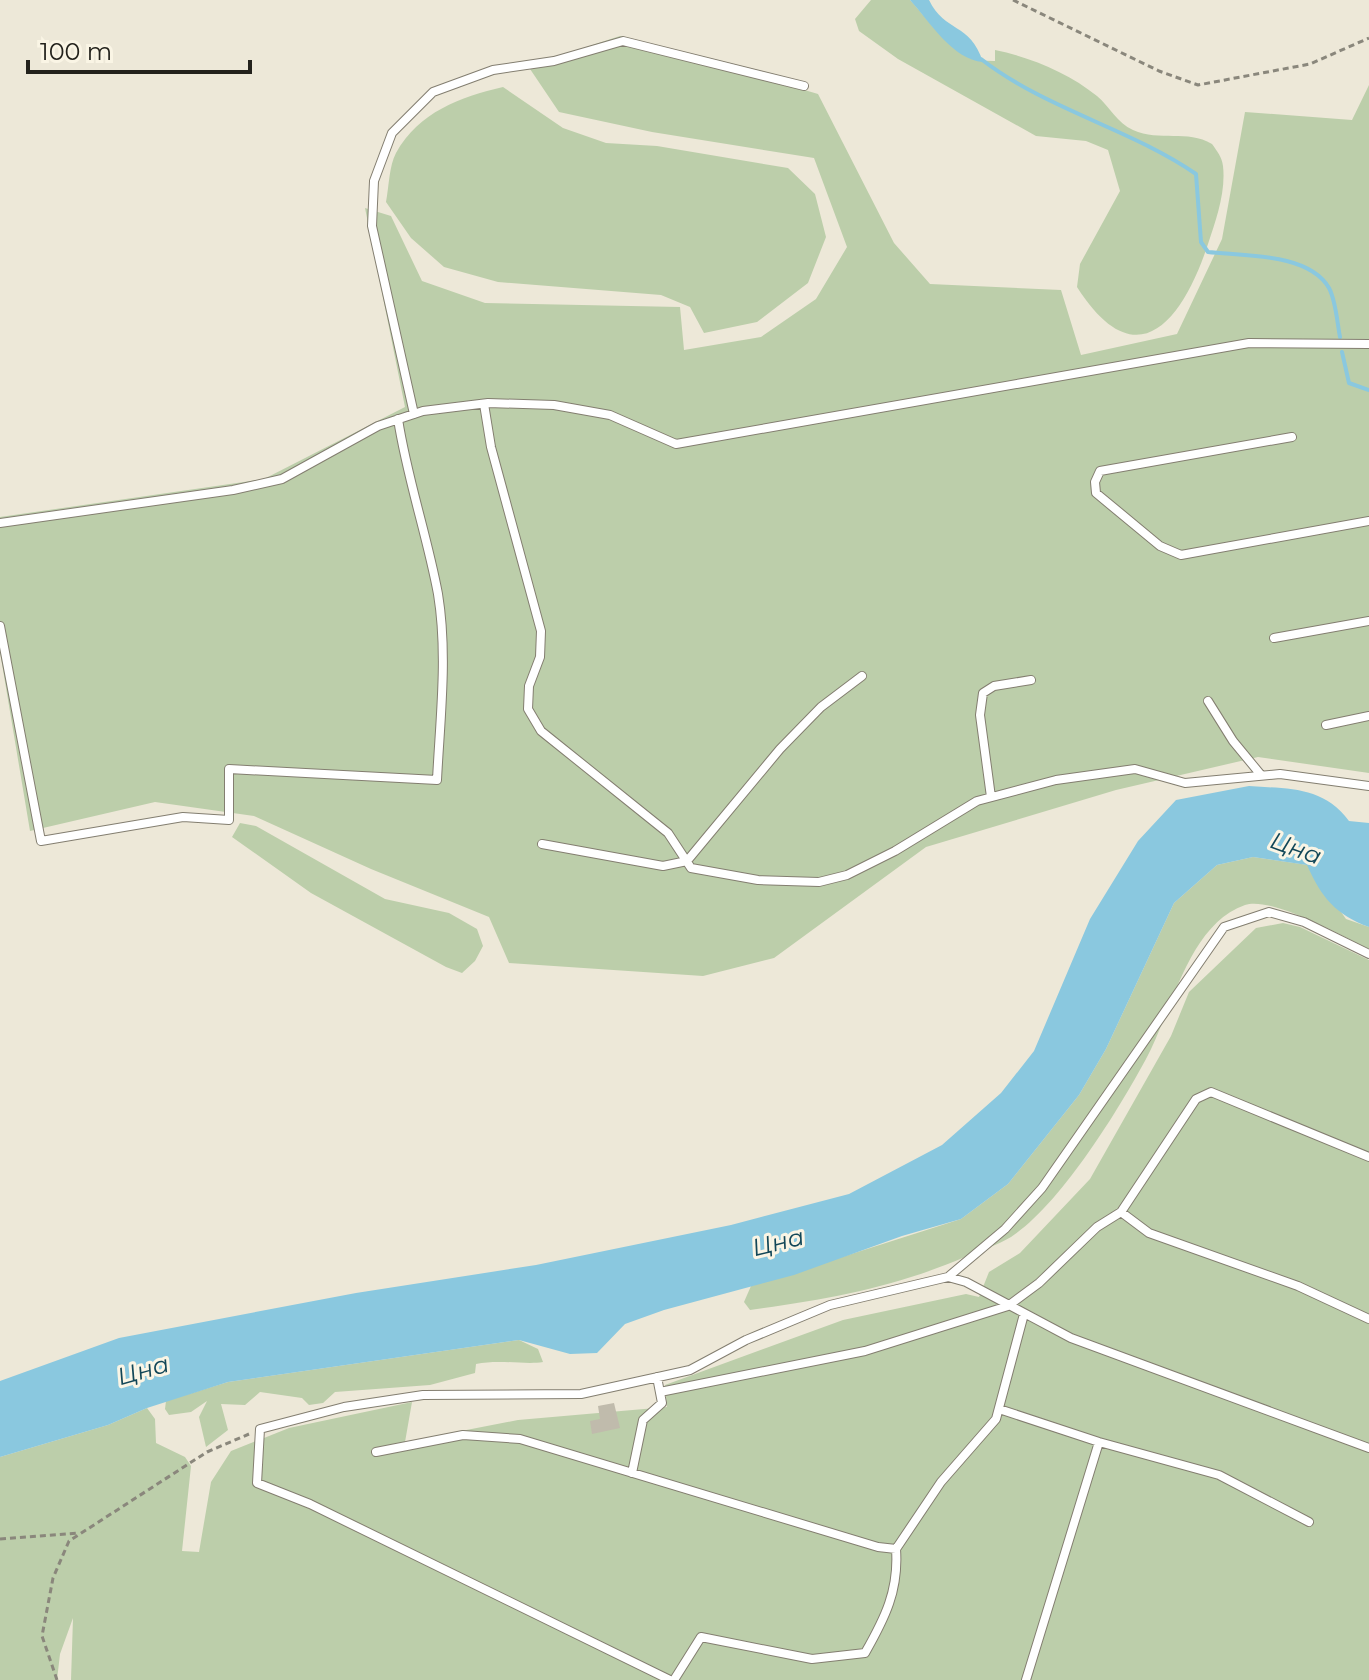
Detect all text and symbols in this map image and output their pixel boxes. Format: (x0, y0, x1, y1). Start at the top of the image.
scale bar (28, 24, 250, 74)
text: 100 m (40, 37, 112, 66)
water label: Цна (1266, 825, 1326, 871)
water label: Цна (749, 1222, 807, 1262)
water label: Цна (114, 1349, 172, 1391)

